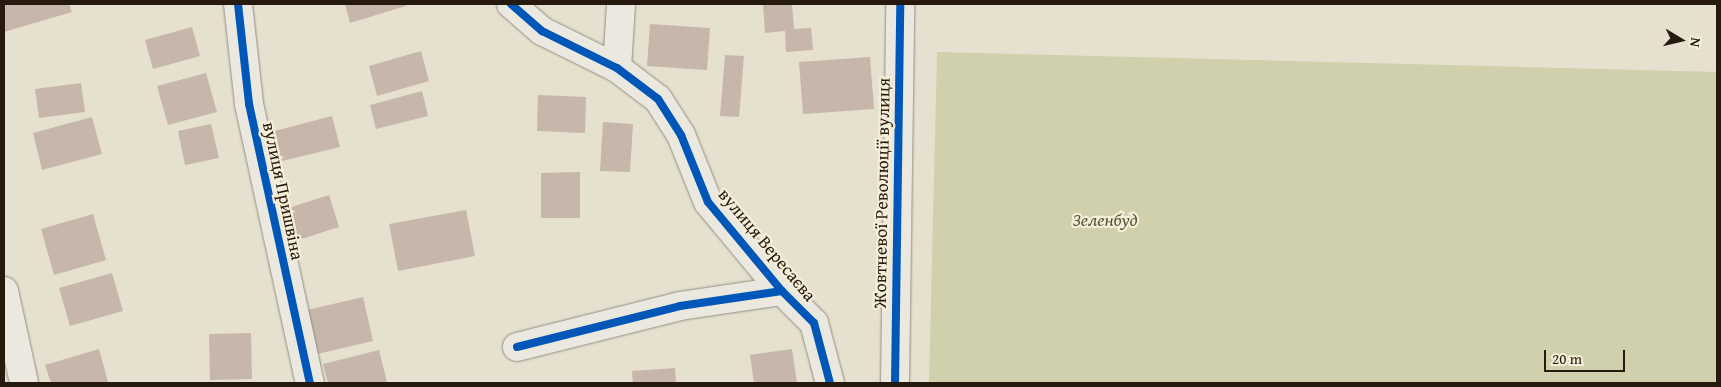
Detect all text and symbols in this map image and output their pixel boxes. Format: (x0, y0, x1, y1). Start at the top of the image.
north arrow (1656, 15, 1706, 65)
text: N (1685, 36, 1706, 49)
street label: Жовтневої Революції вулиця (869, 78, 895, 308)
street label: вулиця Пришвіна (258, 120, 308, 262)
street label: вулиця Вересаєва (714, 184, 820, 306)
park label: Зеленбуд (1072, 209, 1138, 231)
scale bar (1546, 340, 1627, 372)
text: 20 m (1552, 348, 1582, 369)

